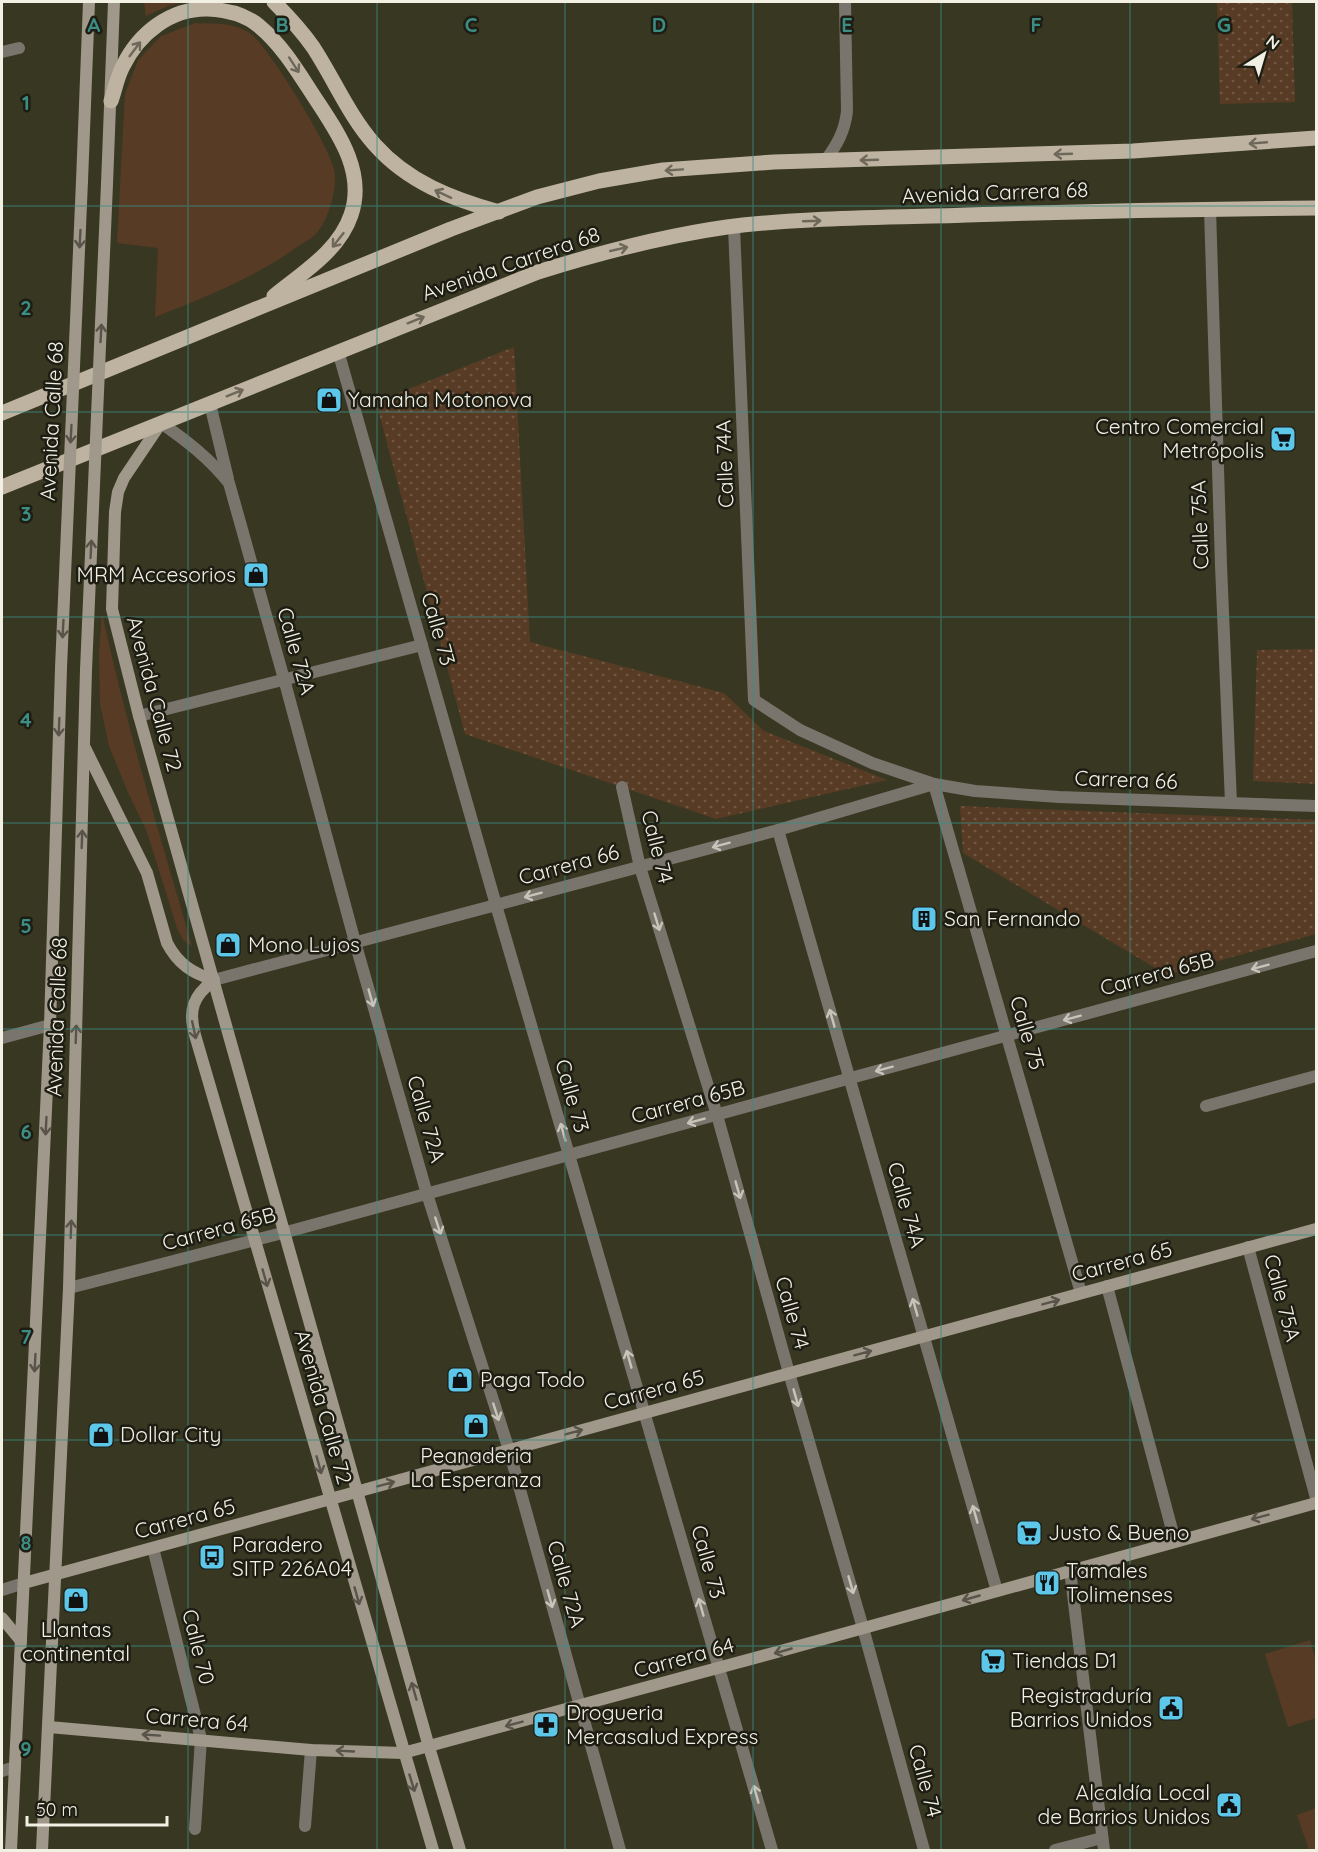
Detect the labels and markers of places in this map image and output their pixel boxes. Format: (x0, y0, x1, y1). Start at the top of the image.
shop icon: Yamaha Motonova (314, 385, 344, 415)
place label: Yamaha Motonova (348, 386, 532, 412)
place label: Centro Comercial Metrópolis (1095, 413, 1264, 463)
supermarket icon: Centro Comercial Metrópolis (1268, 424, 1298, 454)
shop icon: MRM Accesorios (241, 560, 271, 590)
place label: MRM Accesorios (77, 561, 236, 587)
building icon: San Fernando (909, 904, 939, 934)
place label: San Fernando (944, 905, 1080, 931)
shop icon: Mono Lujos (213, 930, 243, 960)
place label: Mono Lujos (248, 931, 360, 957)
shop icon: Paga Todo (445, 1365, 475, 1395)
place label: Paga Todo (480, 1366, 585, 1392)
shop icon: Peanaderia La Esperanza (461, 1411, 491, 1441)
shop icon: Dollar City (86, 1420, 116, 1450)
place label: Dollar City (120, 1421, 221, 1447)
place label: Peanaderia La Esperanza (410, 1442, 542, 1492)
supermarket icon: Justo & Bueno (1014, 1518, 1044, 1548)
place label: Justo & Bueno (1048, 1519, 1190, 1545)
place label: Paradero SITP 226A04 (232, 1531, 352, 1581)
bus stop icon: Paradero SITP 226A04 (197, 1542, 227, 1572)
place label: Tamales Tolimenses (1066, 1557, 1173, 1607)
restaurant icon: Tamales Tolimenses (1032, 1568, 1062, 1598)
shop icon: Llantas continental (61, 1585, 91, 1615)
place label: Llantas continental (22, 1616, 130, 1666)
supermarket icon: Tiendas D1 (978, 1646, 1008, 1676)
place label: Tiendas D1 (1012, 1647, 1117, 1673)
place label: Registraduría Barrios Unidos (1010, 1682, 1152, 1732)
public building icon: Registraduría Barrios Unidos (1156, 1693, 1186, 1723)
place label: Drogueria Mercasalud Express (566, 1699, 758, 1749)
pharmacy icon: Drogueria Mercasalud Express (531, 1710, 561, 1740)
place label: Alcaldía Local de Barrios Unidos (1037, 1779, 1210, 1829)
public building icon: Alcaldía Local de Barrios Unidos (1214, 1790, 1244, 1820)

